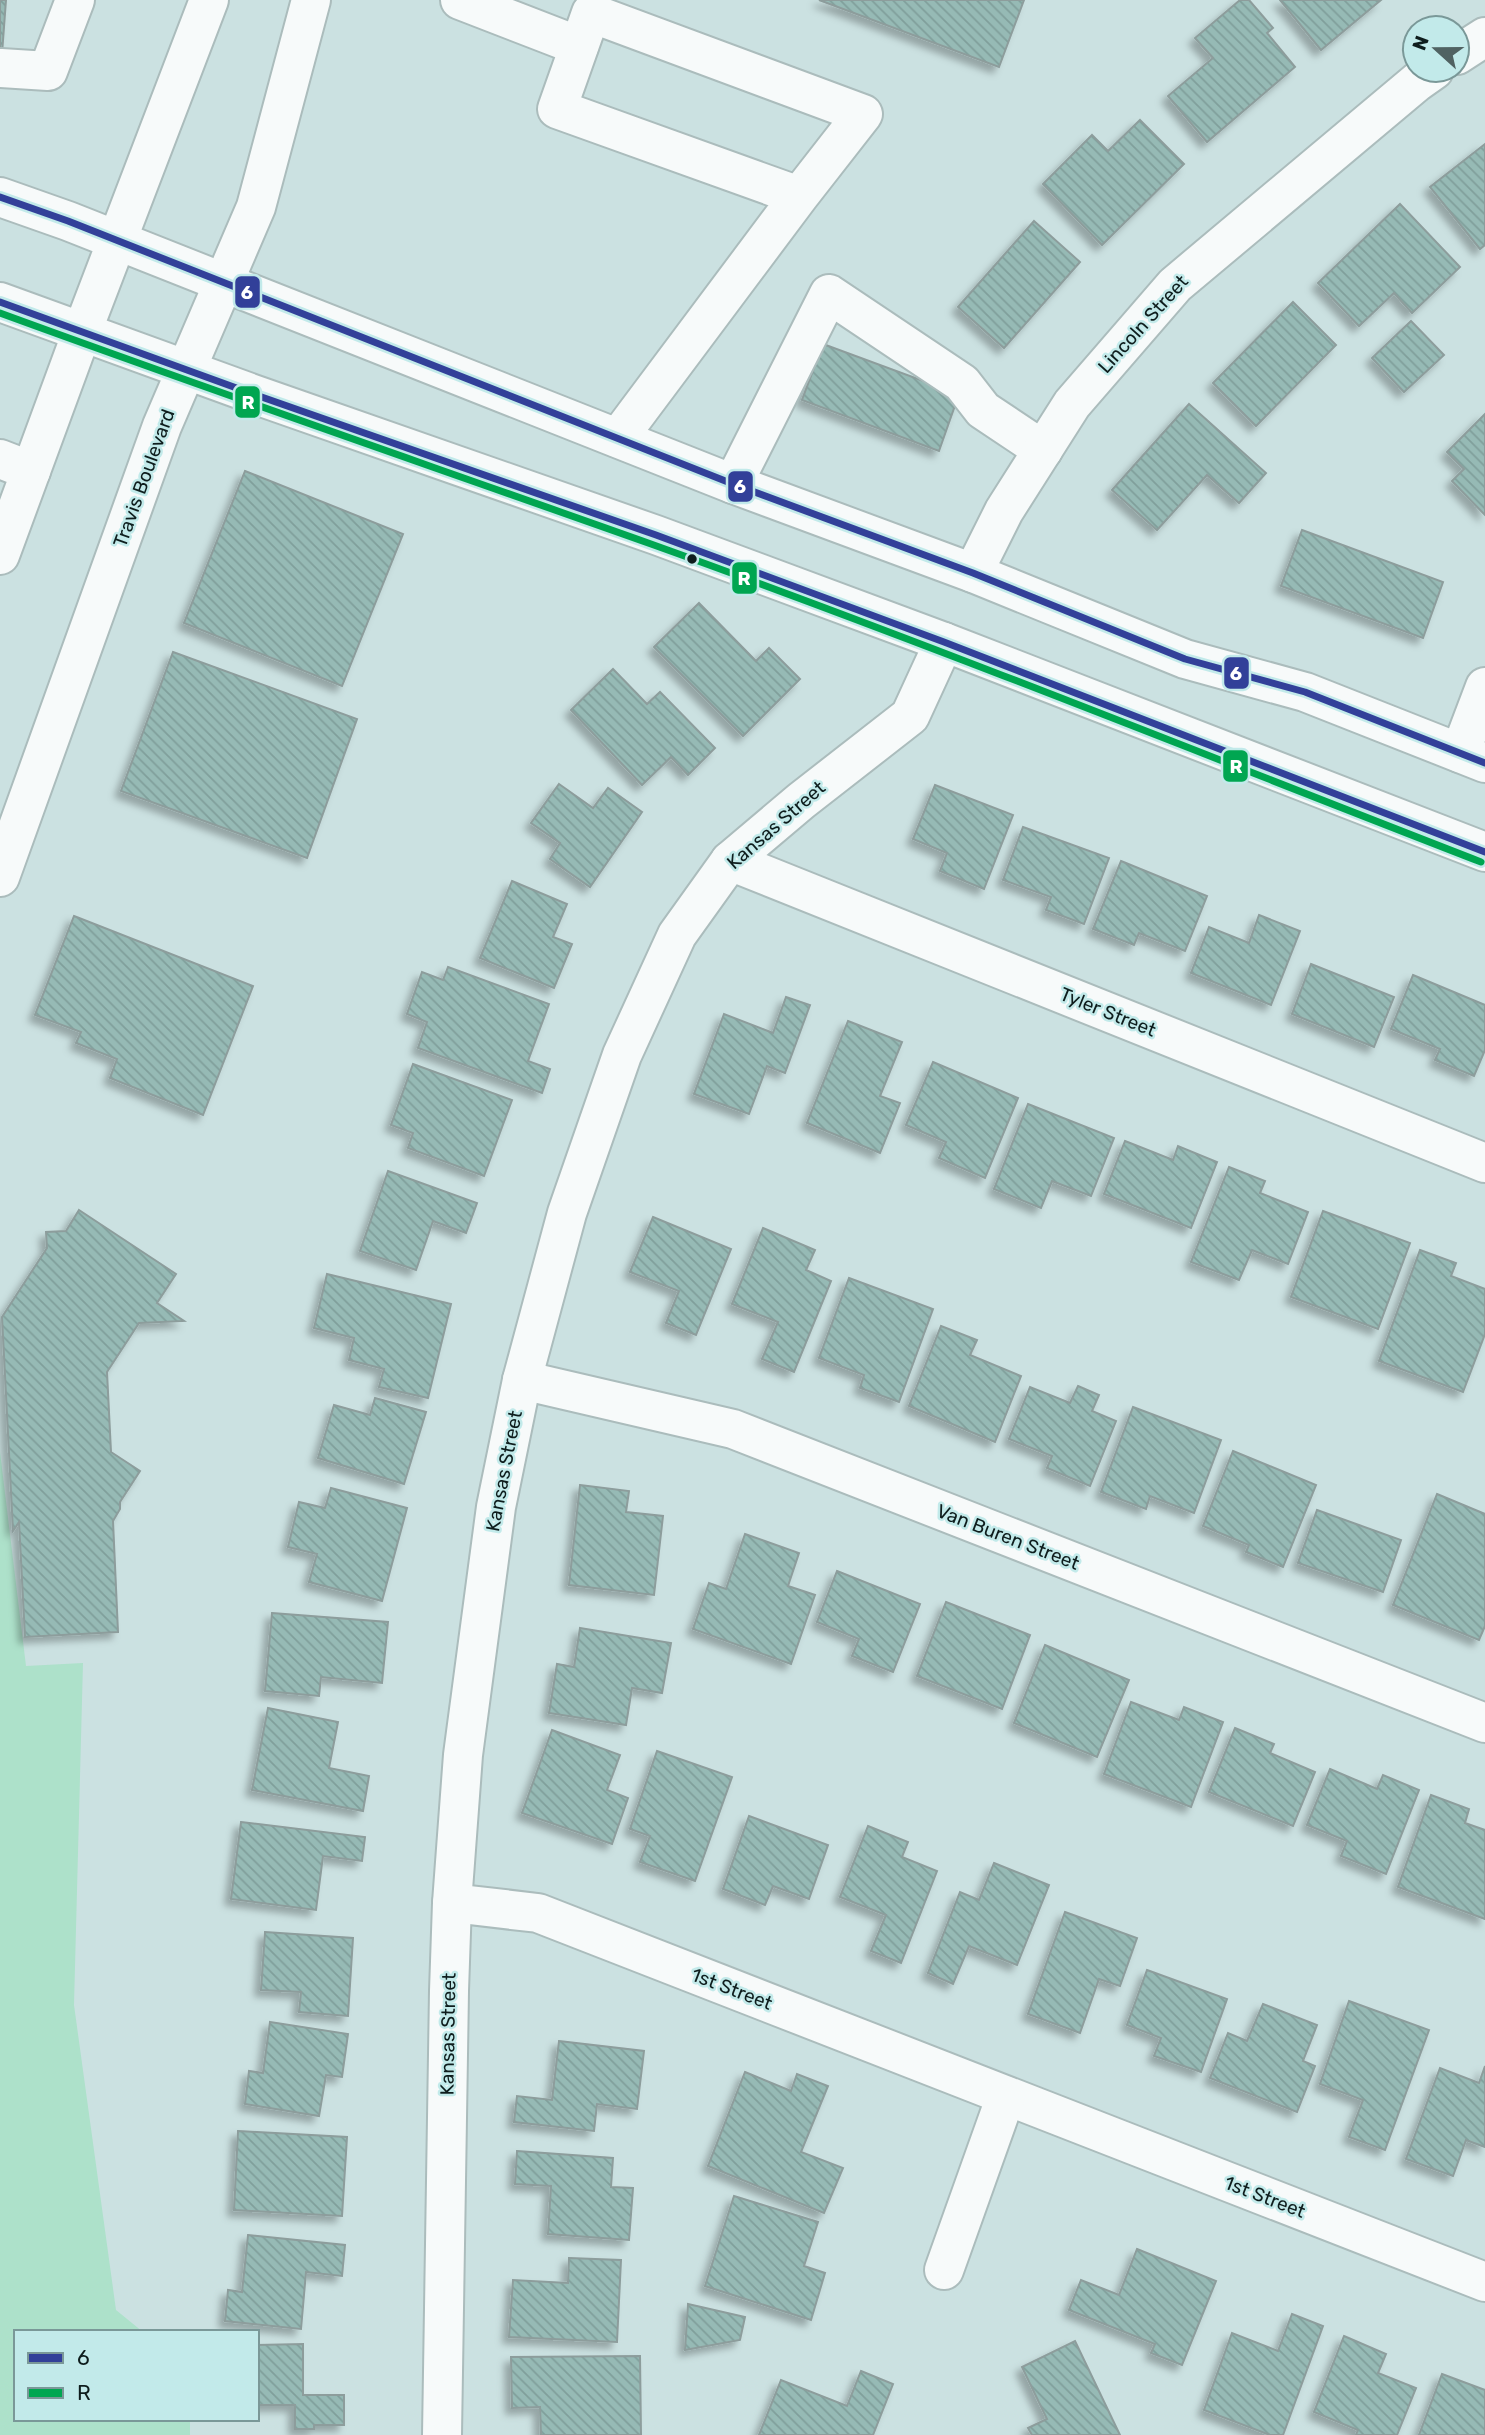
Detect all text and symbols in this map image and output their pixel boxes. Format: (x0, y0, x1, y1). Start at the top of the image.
north arrow (1401, 14, 1471, 84)
text: N (1407, 33, 1434, 54)
street label: Lincoln Street (1093, 270, 1193, 378)
line badge: 6 (234, 275, 261, 309)
text: 6 (241, 281, 253, 304)
line badge: R (234, 385, 261, 419)
text: R (241, 391, 255, 414)
street label: Travis Boulevard (108, 406, 180, 550)
line badge: 6 (727, 470, 754, 503)
text: 6 (734, 475, 746, 498)
unlabelled marker (685, 552, 699, 566)
line badge: R (731, 561, 758, 595)
text: R (737, 567, 751, 590)
line badge: 6 (1223, 656, 1250, 690)
text: 6 (1230, 662, 1242, 685)
line badge: R (1222, 749, 1249, 783)
text: R (1229, 755, 1243, 778)
street label: Kansas Street (722, 776, 830, 874)
street label: Tyler Street (1057, 982, 1160, 1042)
street label: Kansas Street (481, 1408, 527, 1533)
street label: Van Buren Street (933, 1499, 1083, 1575)
street label: 1st Street (688, 1963, 776, 2015)
street label: Kansas Street (435, 1972, 461, 2096)
street label: 1st Street (1221, 2171, 1309, 2223)
legend (14, 2330, 259, 2421)
text: 6 (77, 2345, 90, 2370)
text: R (77, 2380, 91, 2405)

